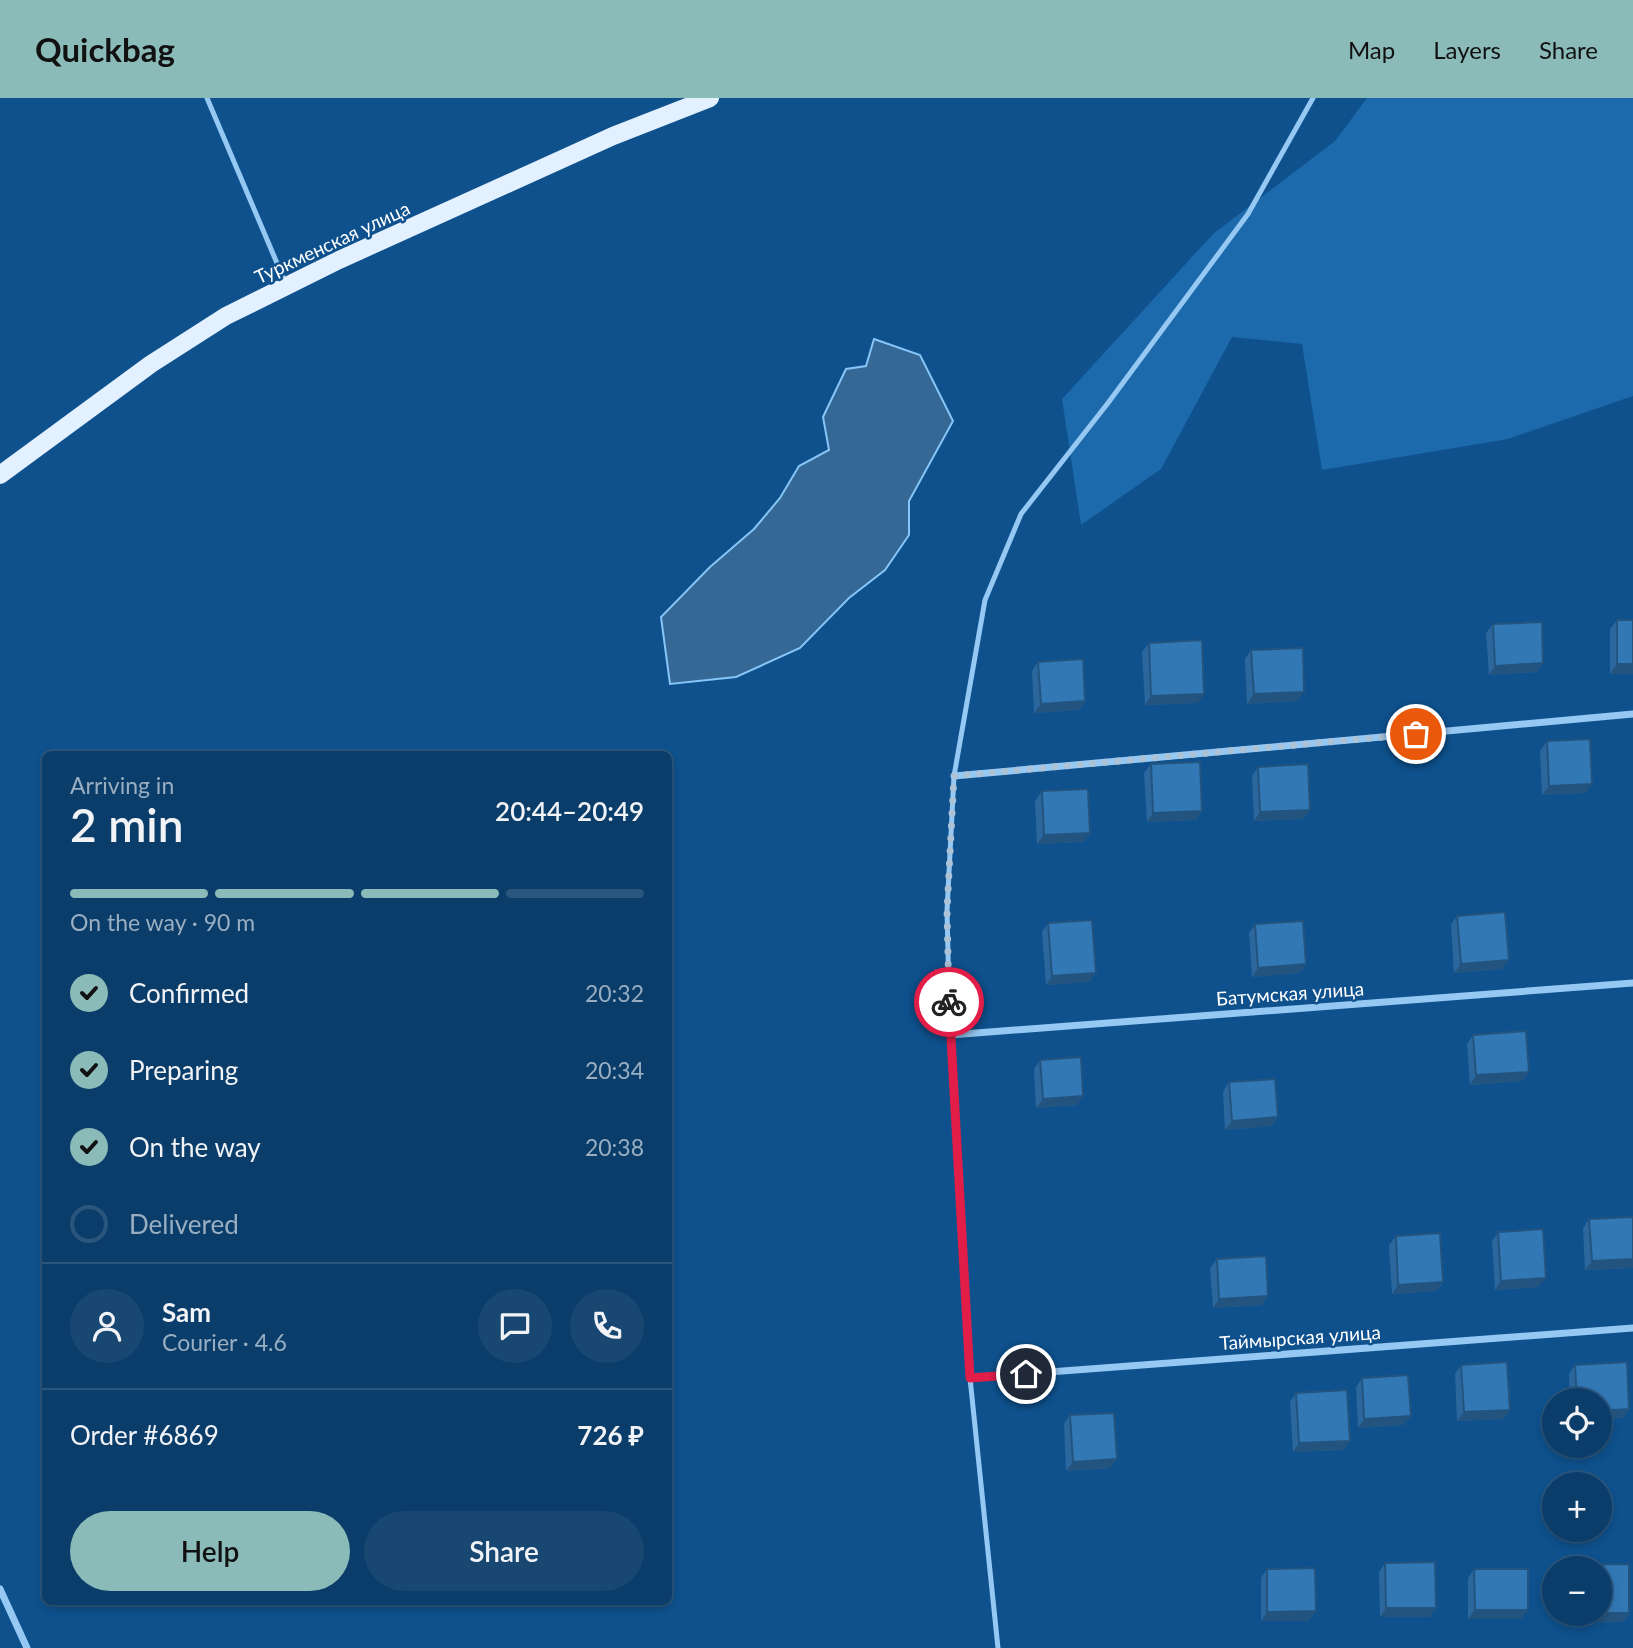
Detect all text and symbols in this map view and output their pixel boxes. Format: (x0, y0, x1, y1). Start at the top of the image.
text: Quickbag (35, 29, 175, 69)
text: Map (1348, 35, 1395, 64)
text: Layers (1433, 35, 1501, 64)
text: Share (1539, 35, 1598, 64)
street label: Туркменская улица (251, 196, 413, 288)
pin (1386, 704, 1446, 764)
icon: bag (1397, 715, 1435, 753)
text: Arriving in (70, 771, 174, 799)
text: 20:44–20:49 (495, 795, 644, 827)
text: 2 min (70, 797, 184, 852)
text: On the way · 90 m (70, 908, 255, 936)
courier (914, 967, 984, 1037)
icon: check (70, 974, 108, 1012)
street label: Батумская улица (1215, 976, 1365, 1010)
text: Confirmed (129, 977, 249, 1009)
text: 20:32 (585, 979, 644, 1007)
icon: bike (930, 983, 968, 1021)
icon: check (70, 1051, 108, 1089)
text: Preparing (129, 1054, 238, 1086)
text: 20:34 (585, 1056, 644, 1084)
icon: check (70, 1128, 108, 1166)
text: On the way (129, 1131, 261, 1163)
text: 20:38 (585, 1133, 644, 1161)
text: Delivered (129, 1208, 239, 1240)
button: person (70, 1289, 144, 1363)
button: chat (478, 1289, 552, 1363)
button: phone (570, 1289, 644, 1363)
text: Sam (162, 1296, 211, 1328)
street label: Таймырская улица (1219, 1320, 1381, 1354)
text: Courier · 4.6 (162, 1328, 287, 1356)
pin (996, 1344, 1056, 1404)
icon: home (1007, 1355, 1045, 1393)
map controls (1542, 1388, 1612, 1626)
button: locate (1542, 1388, 1612, 1458)
text: Order #6869 (70, 1419, 219, 1451)
text: 726 ₽ (577, 1419, 644, 1451)
button: + (1542, 1472, 1612, 1542)
button: Help (70, 1511, 350, 1591)
button: Share (364, 1511, 644, 1591)
button: − (1542, 1556, 1612, 1626)

